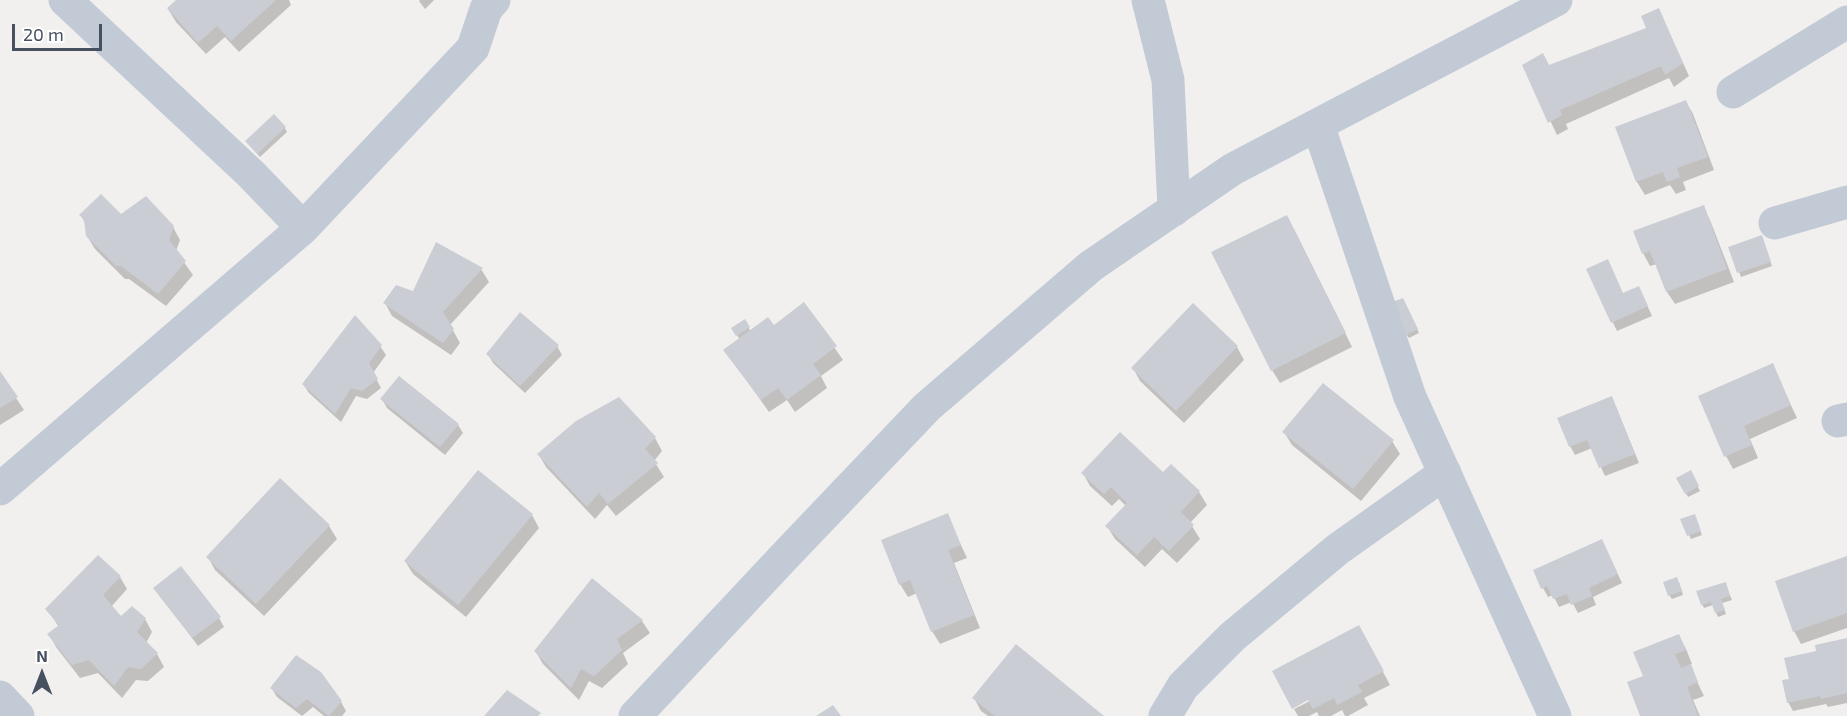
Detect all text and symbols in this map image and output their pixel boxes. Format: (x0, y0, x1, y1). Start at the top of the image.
scale bar (15, 12, 105, 50)
text: 20 m (23, 23, 64, 45)
north arrow (12, 644, 72, 704)
text: N (36, 646, 48, 665)

